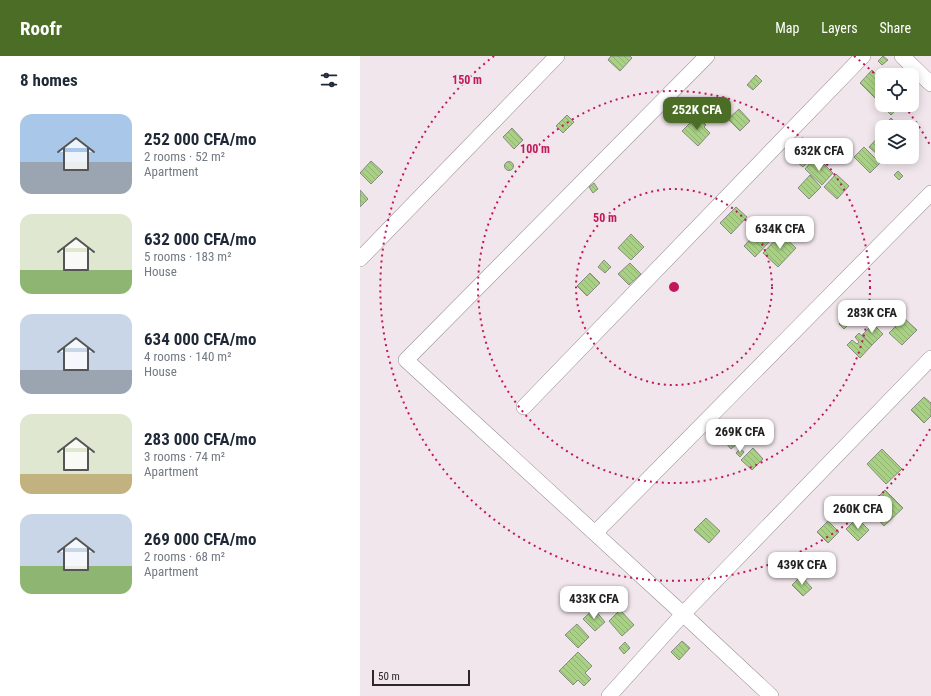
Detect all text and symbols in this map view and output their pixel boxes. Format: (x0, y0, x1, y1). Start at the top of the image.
text: Roofr (20, 17, 62, 40)
text: Map (775, 20, 799, 36)
text: Layers (821, 20, 858, 36)
text: Share (880, 20, 911, 36)
map controls (875, 68, 919, 164)
button: locate (875, 68, 919, 112)
icon: filters (318, 69, 340, 91)
text: 8 homes (20, 70, 78, 90)
text: 150 m (452, 73, 482, 87)
pin: 252K CFA (656, 97, 738, 131)
text: 252K CFA (672, 102, 722, 117)
button: layers (875, 120, 919, 164)
text: 252 000 CFA/mo (144, 129, 256, 149)
icon: home (52, 130, 100, 178)
pin: 632K CFA (778, 138, 860, 172)
text: 100 m (520, 142, 550, 156)
text: 632K CFA (794, 143, 844, 158)
text: 2 rooms · 52 m² (144, 149, 225, 164)
text: Apartment (144, 164, 198, 179)
text: 50 m (593, 211, 617, 225)
pin: 634K CFA (739, 216, 821, 250)
text: 634K CFA (755, 221, 805, 236)
text: 632 000 CFA/mo (144, 229, 256, 249)
icon: home (52, 230, 100, 278)
text: 5 rooms · 183 m² (144, 249, 231, 264)
text: House (144, 264, 177, 279)
centre of rings (667, 280, 681, 294)
pin: 283K CFA (831, 300, 913, 334)
text: 283K CFA (847, 305, 897, 320)
text: 634 000 CFA/mo (144, 329, 256, 349)
icon: home (52, 330, 100, 378)
text: 4 rooms · 140 m² (144, 349, 231, 364)
text: House (144, 364, 177, 379)
pin: 269K CFA (699, 419, 781, 453)
text: 269K CFA (715, 424, 765, 439)
text: 283 000 CFA/mo (144, 429, 256, 449)
icon: home (52, 430, 100, 478)
text: 3 rooms · 74 m² (144, 449, 225, 464)
text: Apartment (144, 464, 198, 479)
pin: 260K CFA (817, 496, 899, 530)
text: 260K CFA (833, 501, 883, 516)
text: 269 000 CFA/mo (144, 529, 256, 549)
icon: home (52, 530, 100, 578)
text: 2 rooms · 68 m² (144, 549, 225, 564)
pin: 439K CFA (761, 552, 843, 586)
text: 439K CFA (777, 557, 827, 572)
text: Apartment (144, 564, 198, 579)
pin: 433K CFA (553, 586, 635, 620)
text: 433K CFA (569, 591, 619, 606)
scale bar (372, 668, 470, 687)
text: 50 m (378, 670, 400, 683)

